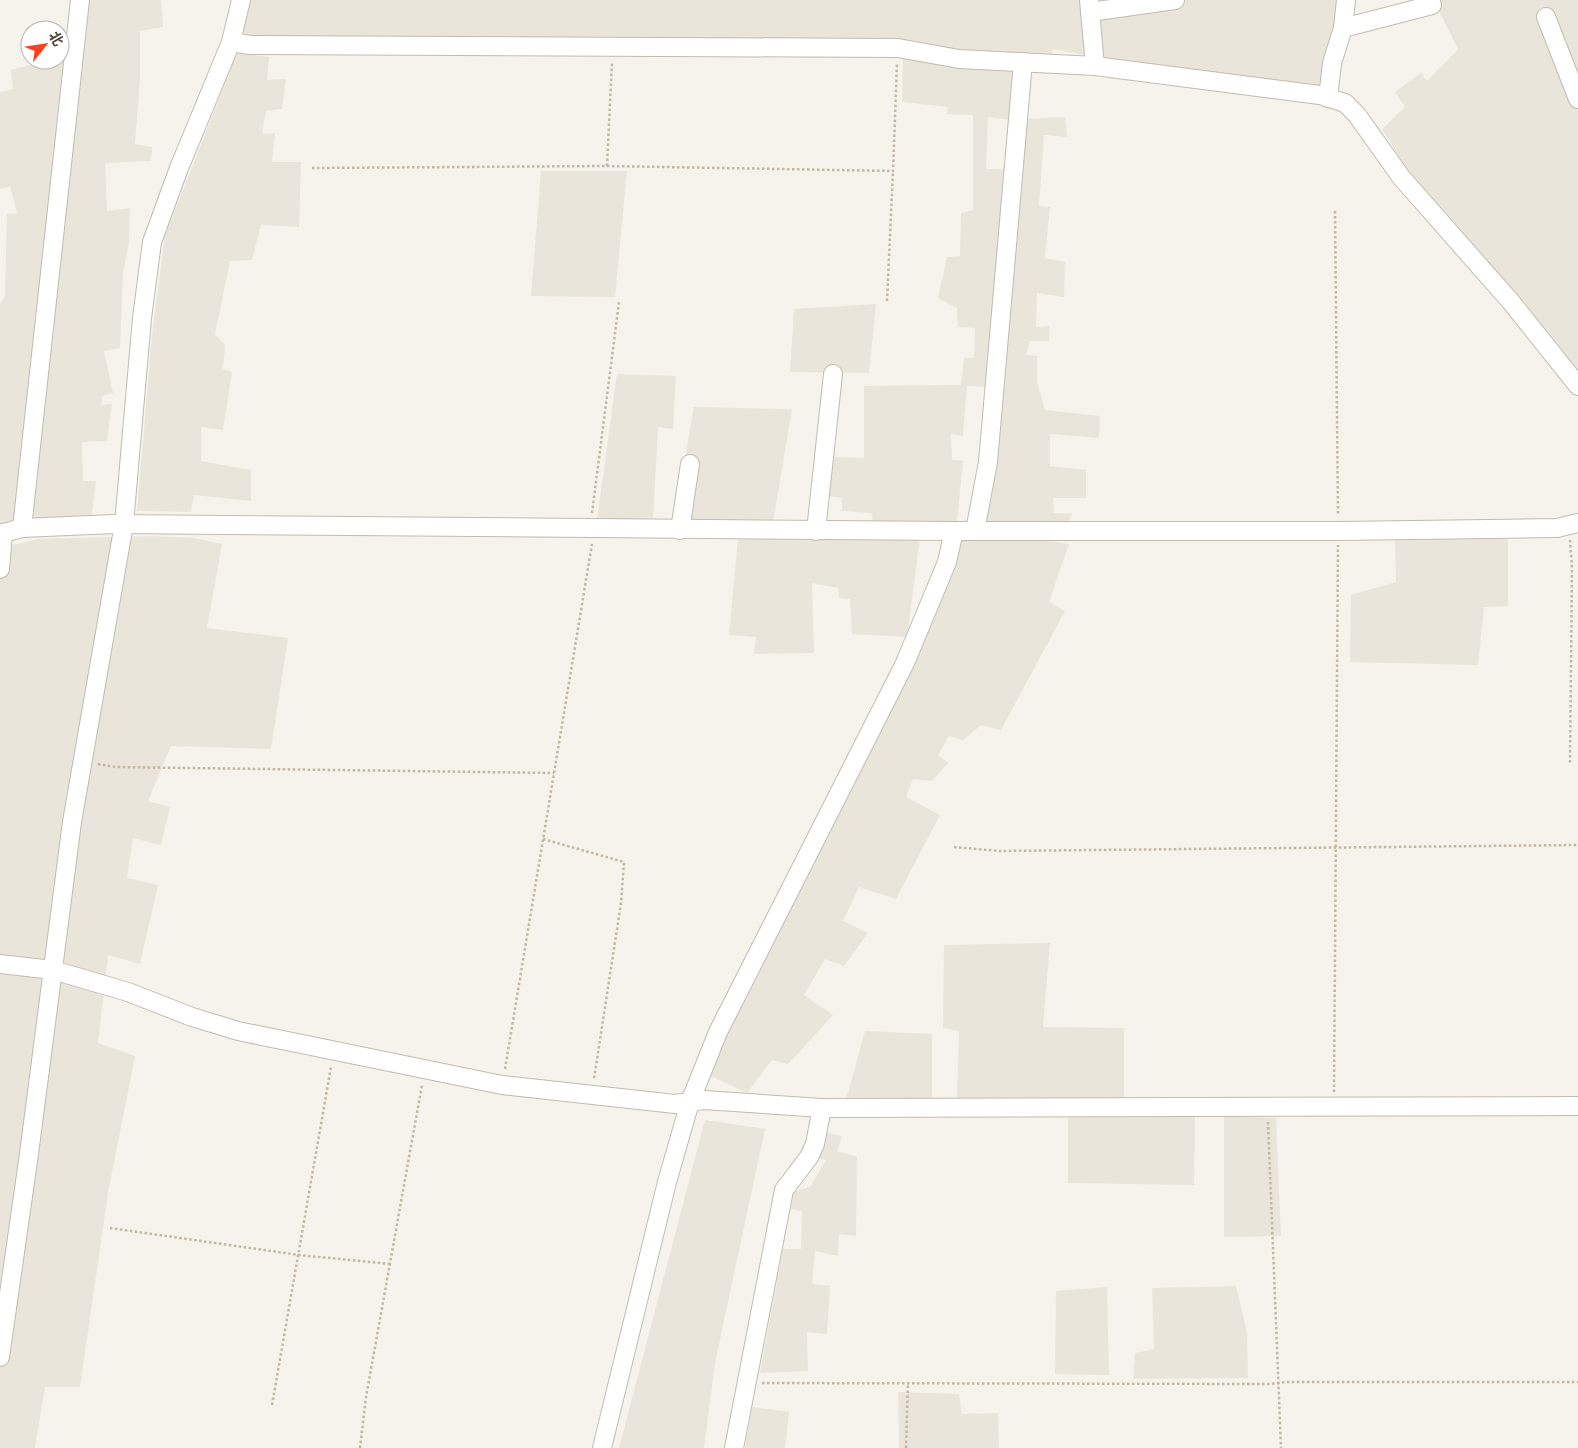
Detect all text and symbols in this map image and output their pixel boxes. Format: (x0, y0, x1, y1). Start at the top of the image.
north arrow (20, 20, 70, 70)
text: 北 (45, 28, 67, 49)

